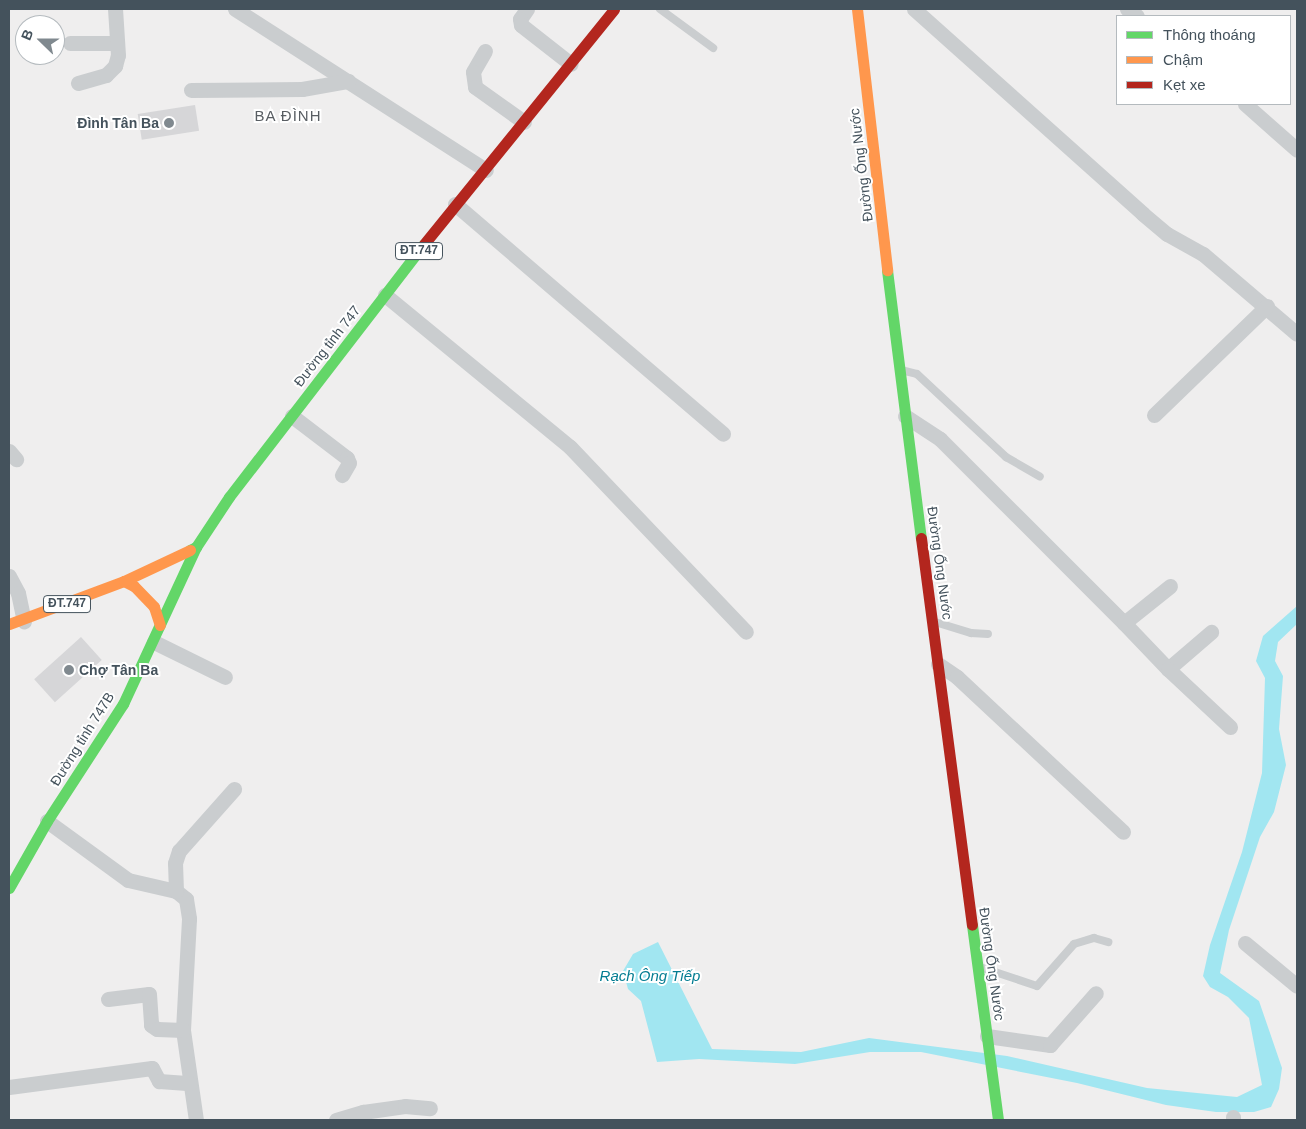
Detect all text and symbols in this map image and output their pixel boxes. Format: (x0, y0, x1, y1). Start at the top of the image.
north arrow (15, 15, 65, 65)
legend (1116, 15, 1291, 105)
text: Thông thoáng (1163, 26, 1256, 43)
text: B (18, 27, 36, 42)
text: Chậm (1163, 51, 1203, 68)
text: Kẹt xe (1163, 76, 1206, 93)
district label: BA ĐÌNH (253, 107, 323, 125)
street label: Đường Ống Nước (846, 107, 876, 223)
place label: Đình Tân Ba (77, 115, 159, 131)
marker: Đình Tân Ba (163, 117, 175, 129)
road number: ĐT.747 (394, 242, 444, 260)
street label: Đường tỉnh 747 (290, 302, 364, 390)
street label: Đường Ống Nước (924, 505, 956, 621)
road number: ĐT.747 (42, 594, 92, 614)
place label: Chợ Tân Ba (79, 662, 158, 678)
marker: Chợ Tân Ba (63, 664, 75, 676)
street label: Đường tỉnh 747B (46, 689, 118, 789)
street label: Đường Ống Nước (976, 906, 1008, 1022)
water label: Rạch Ông Tiếp (600, 967, 700, 985)

